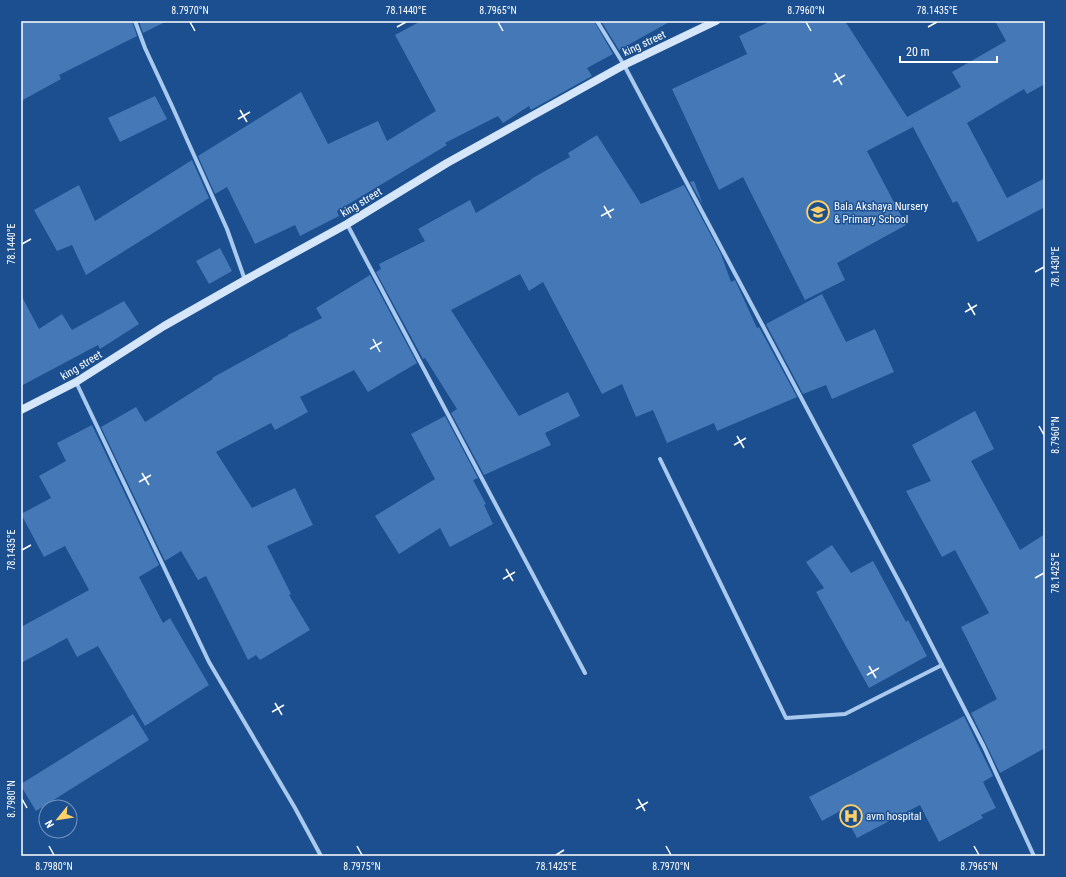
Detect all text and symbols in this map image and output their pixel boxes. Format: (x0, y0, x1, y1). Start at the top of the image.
text: 8.7970°N (171, 5, 209, 16)
text: 78.1440°E (386, 5, 427, 16)
text: 8.7965°N (479, 5, 517, 16)
text: 8.7960°N (787, 5, 825, 16)
text: 78.1435°E (917, 5, 958, 16)
street label: king street (621, 28, 668, 59)
scale bar (900, 38, 997, 64)
text: 20 m (906, 45, 930, 59)
street label: king street (338, 185, 384, 220)
school or university icon: Bala Akshaya Nursery & Primary School (805, 199, 831, 225)
place label: Bala Akshaya Nursery & Primary School (834, 200, 929, 226)
text: 78.1440°E (6, 223, 17, 264)
text: 78.1430°E (1050, 246, 1061, 287)
street label: king street (58, 348, 104, 383)
text: 8.7960°N (1050, 416, 1061, 454)
text: 78.1435°E (6, 529, 17, 570)
text: 78.1425°E (1050, 552, 1061, 593)
text: 8.7980°N (6, 780, 17, 818)
north arrow (38, 799, 78, 839)
hospital icon: avm hospital (838, 803, 864, 829)
place label: avm hospital (866, 810, 922, 823)
text: N (42, 817, 57, 830)
text: 8.7980°N (35, 861, 73, 872)
text: 8.7975°N (343, 861, 381, 872)
text: 78.1425°E (536, 861, 577, 872)
text: 8.7970°N (652, 861, 690, 872)
text: 8.7965°N (960, 861, 998, 872)

